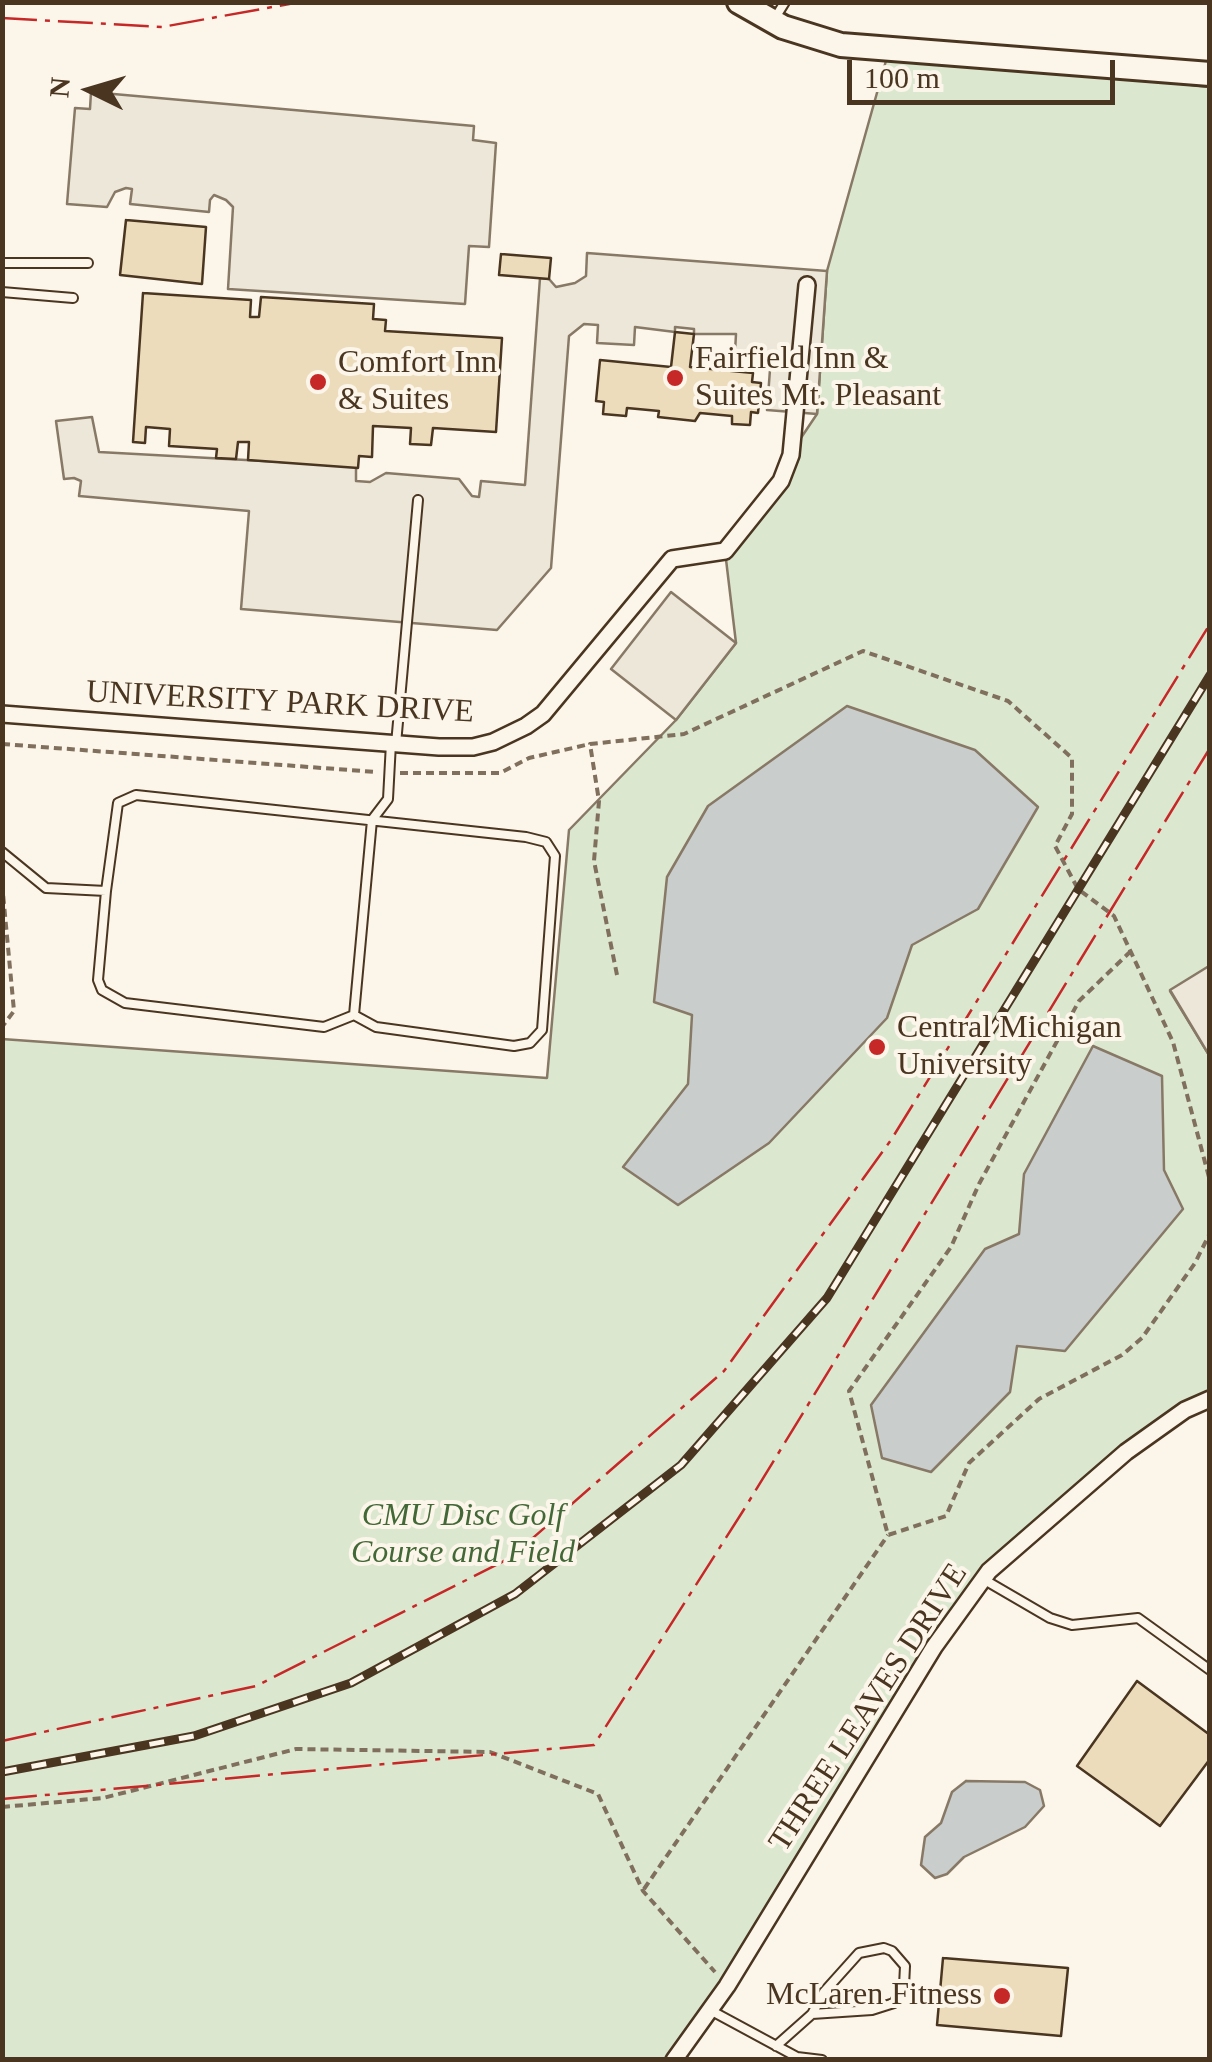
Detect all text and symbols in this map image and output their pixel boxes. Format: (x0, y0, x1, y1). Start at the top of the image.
north arrow (40, 40, 140, 140)
scale bar (852, 40, 1120, 102)
text: 100 m (864, 61, 940, 94)
text: N (43, 76, 76, 99)
place label: Fairfield Inn & Suites Mt. Pleasant (695, 341, 941, 416)
place label: Comfort Inn & Suites (338, 345, 497, 420)
marker: Fairfield Inn & Suites Mt. Pleasant (664, 367, 686, 389)
marker: Comfort Inn & Suites (307, 371, 329, 393)
street label: UNIVERSITY PARK DRIVE (85, 674, 475, 732)
place label: Central Michigan University (897, 1010, 1122, 1085)
marker: Central Michigan University (866, 1036, 888, 1058)
park label: CMU Disc Golf Course and Field (351, 1498, 575, 1573)
street label: THREE LEAVES DRIVE (762, 1557, 976, 1859)
place label: McLaren Fitness (766, 1977, 982, 2015)
marker: McLaren Fitness (991, 1985, 1013, 2007)

